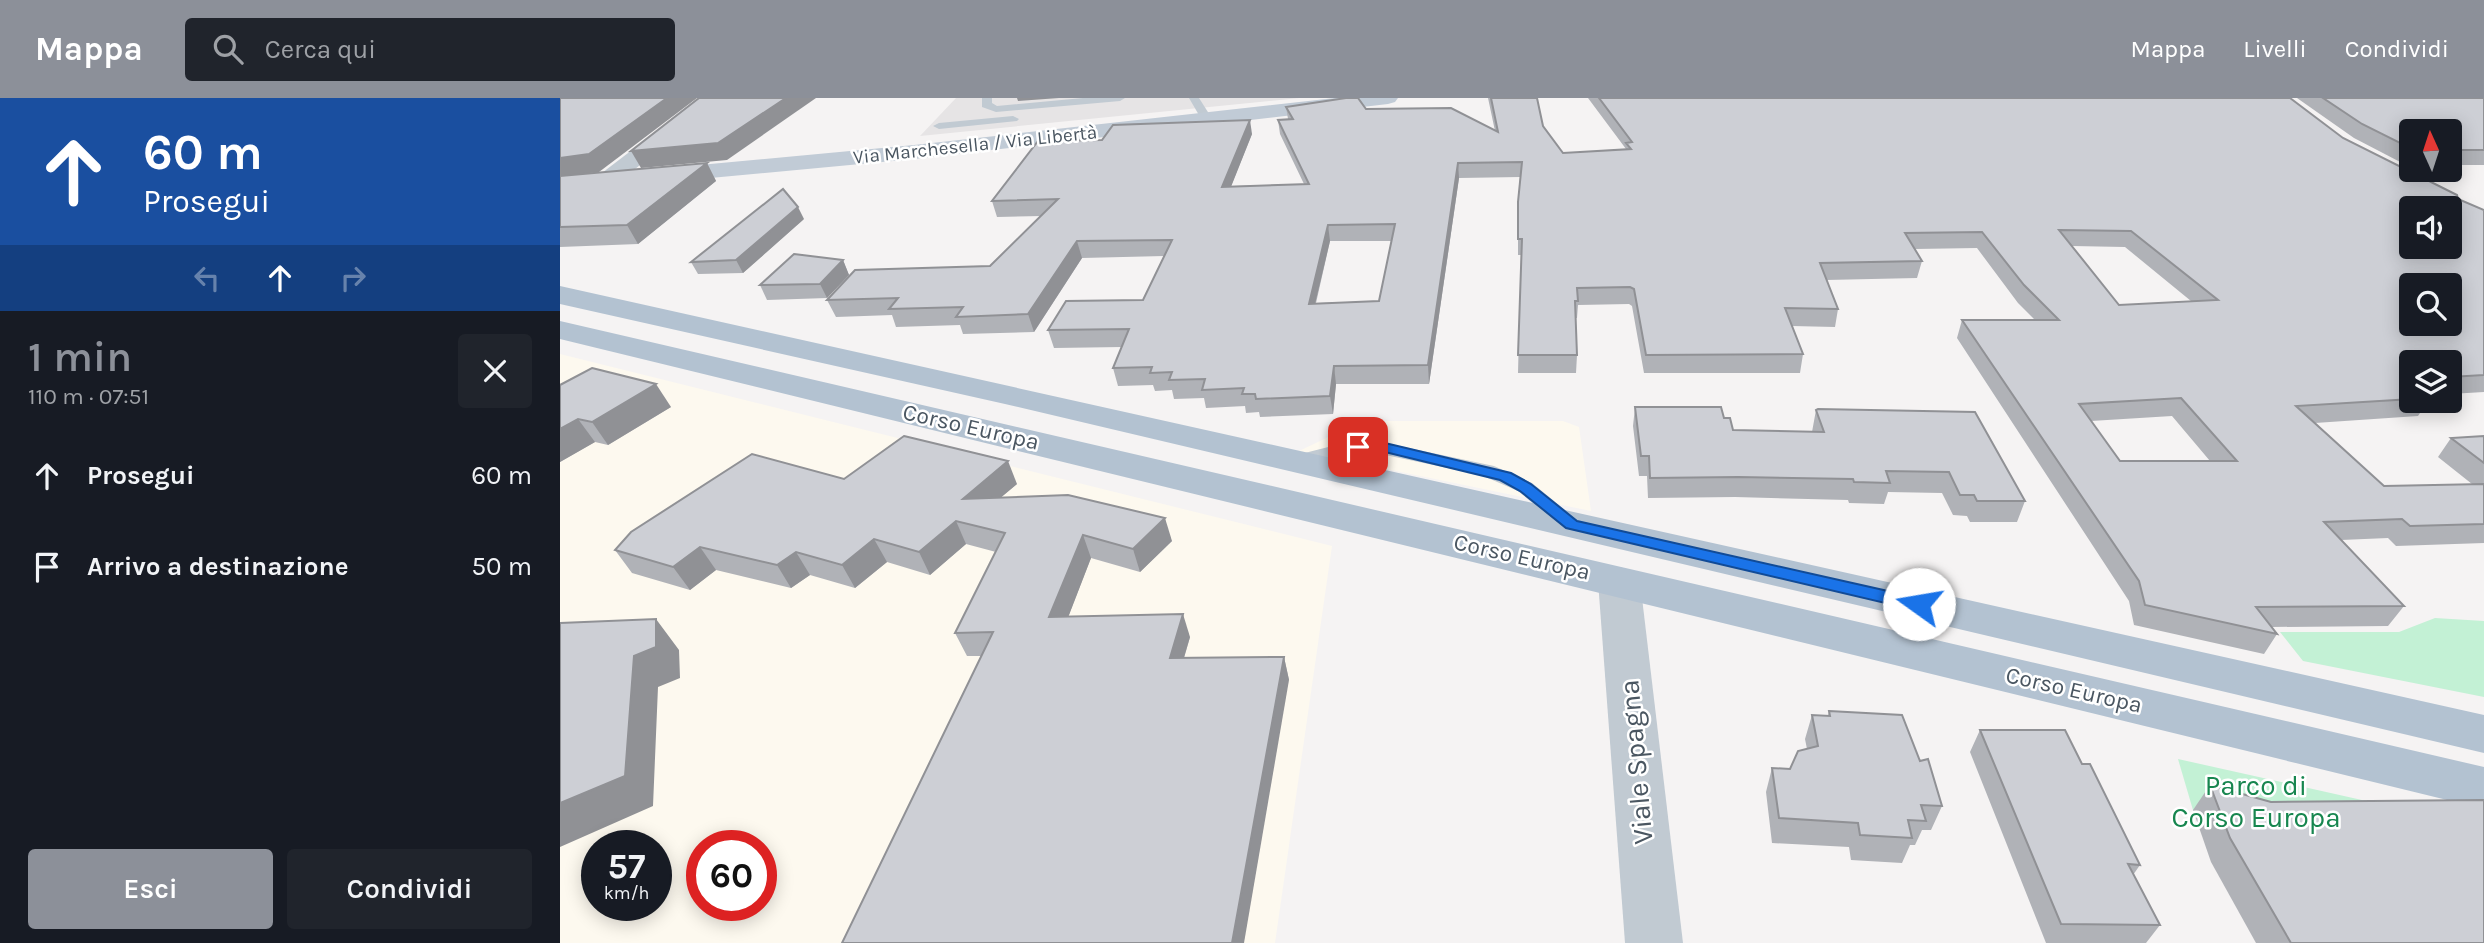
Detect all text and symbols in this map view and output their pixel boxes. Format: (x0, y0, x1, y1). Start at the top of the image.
search box (185, 18, 675, 81)
text: Mappa (35, 30, 143, 68)
icon: search (209, 30, 247, 68)
text: Cerca qui (265, 34, 376, 65)
text: Mappa (2131, 35, 2205, 63)
text: Livelli (2243, 35, 2307, 63)
text: Condividi (2345, 35, 2449, 63)
north arrow (2399, 119, 2462, 182)
map controls (2399, 119, 2462, 413)
street label: Via Marchesella / Via Libertà (852, 121, 1098, 169)
text: 60 m (143, 124, 263, 181)
icon: ahead (28, 126, 119, 217)
text: Prosegui (143, 183, 270, 220)
button: sound (2399, 196, 2462, 259)
icon: left (188, 259, 226, 297)
icon: ahead (261, 259, 299, 297)
icon: right (334, 259, 372, 297)
button: search (2399, 273, 2462, 336)
text: 1 min (28, 332, 132, 382)
button: close (458, 334, 532, 408)
button: layers (2399, 350, 2462, 413)
text: 110 m · 07:51 (28, 383, 149, 410)
street label: Corso Europa (900, 398, 1042, 456)
pin (1328, 417, 1388, 477)
icon: arrive (1339, 428, 1377, 466)
icon: ahead (28, 457, 66, 495)
text: Prosegui (87, 460, 194, 491)
text: 60 m (471, 460, 532, 491)
street label: Corso Europa (1451, 528, 1593, 586)
icon: arrive (28, 548, 66, 586)
text: Arrivo a destinazione (87, 551, 349, 582)
text: 50 m (471, 551, 532, 582)
position arrow (1882, 567, 1956, 641)
street label: Corso Europa (2003, 661, 2145, 719)
street label: Viale Spagna (1612, 678, 1660, 846)
park label: Parco di Corso Europa (2171, 769, 2341, 834)
speed limit sign: 60 (686, 830, 777, 921)
text: 57 (608, 846, 645, 887)
button: Esci (28, 849, 273, 929)
button: Condividi (287, 849, 532, 929)
text: km/h (604, 882, 649, 904)

